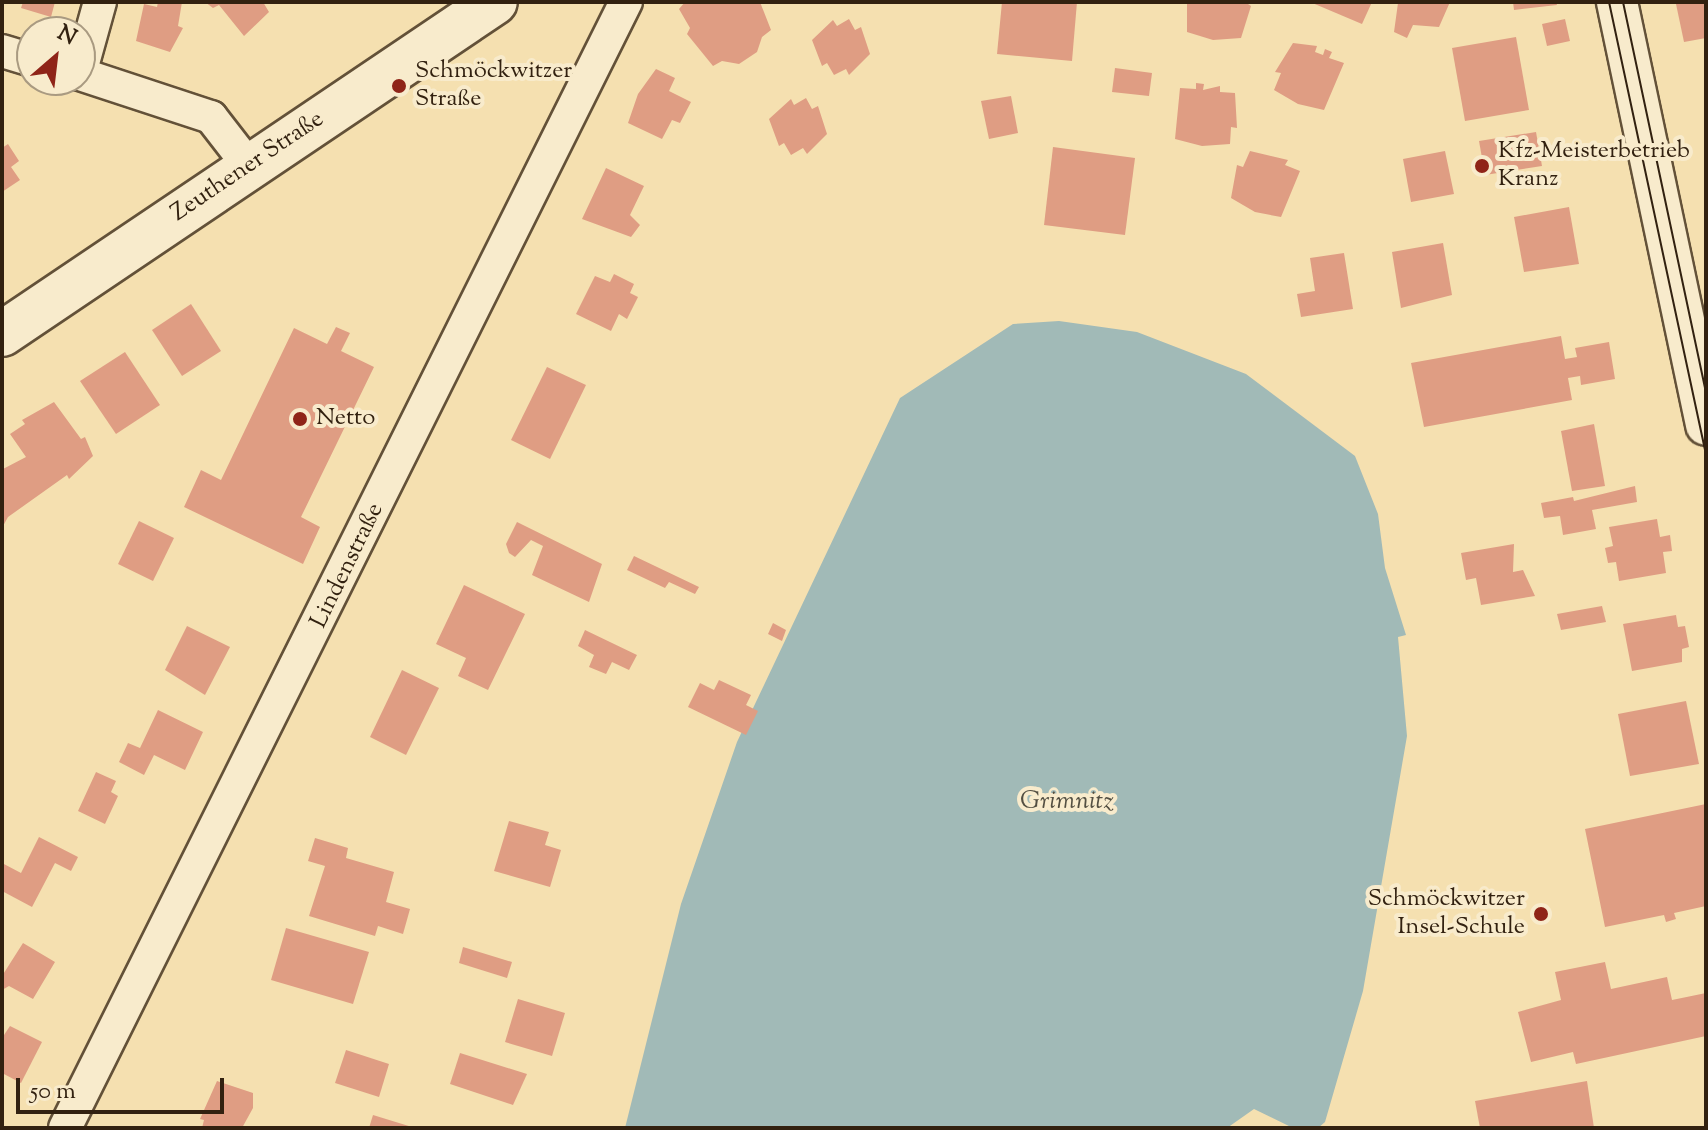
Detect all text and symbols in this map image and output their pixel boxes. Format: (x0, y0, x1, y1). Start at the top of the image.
north arrow (16, 16, 96, 96)
text: N (51, 18, 82, 55)
place label: Schmöckwitzer Straße (415, 58, 572, 114)
marker: Schmöckwitzer Straße (390, 77, 408, 95)
street label: Zeuthener Straße (166, 105, 330, 229)
place label: Kfz-Meisterbetrieb Kranz (1498, 138, 1690, 194)
marker: Kfz-Meisterbetrieb Kranz (1473, 157, 1491, 175)
place label: Netto (316, 405, 375, 433)
marker: Netto (291, 410, 309, 428)
street label: Lindenstraße (305, 499, 391, 633)
water label: Grimnitz (1020, 786, 1114, 818)
place label: Schmöckwitzer Insel-Schule (1368, 886, 1525, 942)
marker: Schmöckwitzer Insel-Schule (1532, 905, 1550, 923)
scale bar (20, 1062, 228, 1112)
text: 50 m (30, 1075, 76, 1109)

